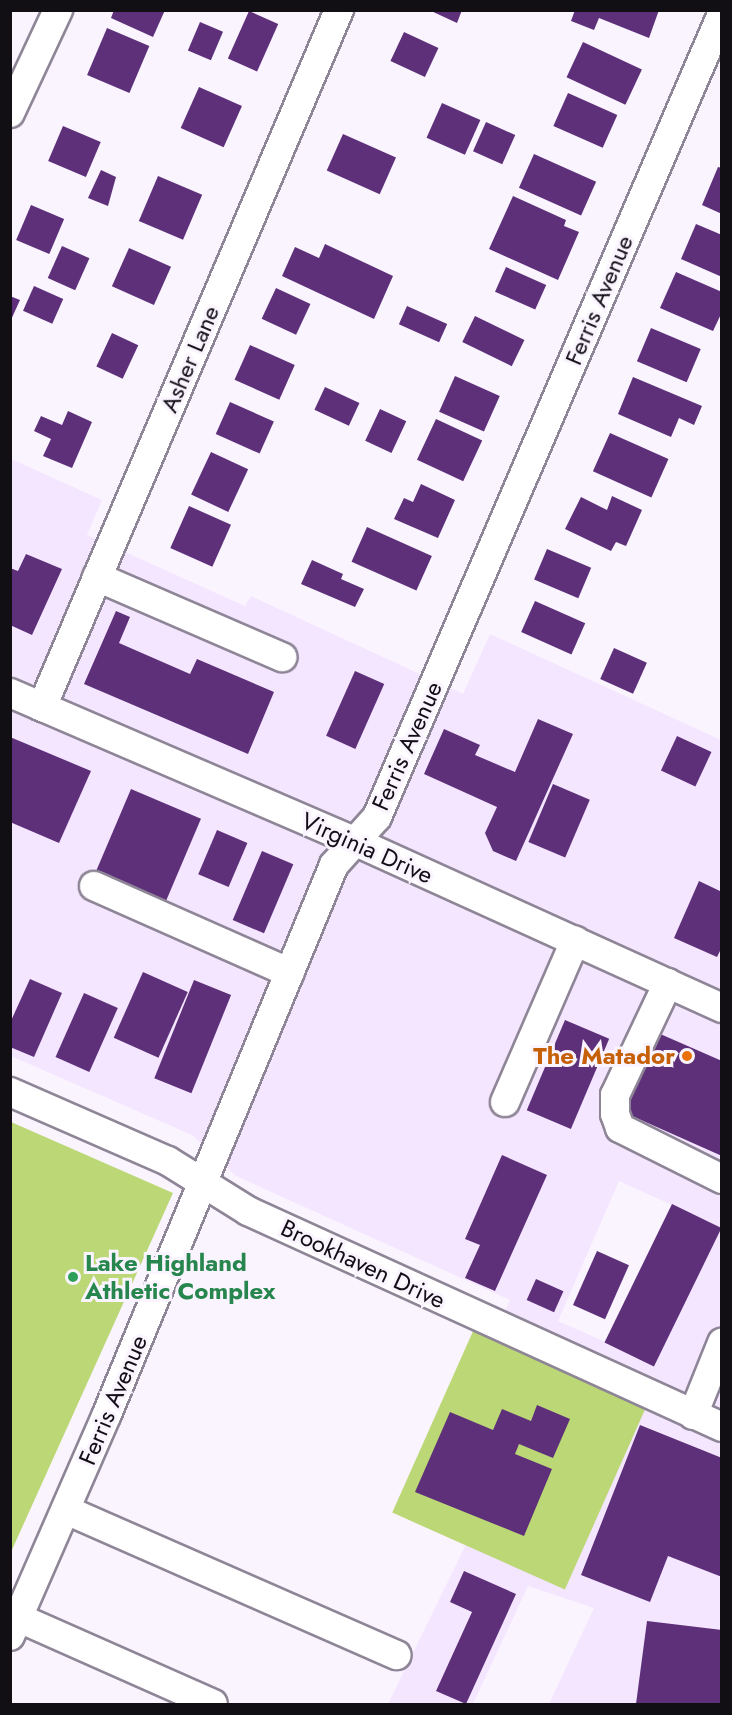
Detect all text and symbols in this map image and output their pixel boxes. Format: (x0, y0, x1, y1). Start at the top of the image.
street label: Ferris Avenue (559, 231, 639, 369)
street label: Asher Lane (155, 301, 225, 417)
street label: Ferris Avenue (366, 677, 448, 815)
street label: Virginia Drive (297, 806, 437, 890)
place label: The Matador (533, 1042, 675, 1070)
marker: The Matador (680, 1049, 694, 1063)
street label: Brookhaven Drive (276, 1213, 450, 1315)
place label: Lake Highland Athletic Complex (85, 1249, 276, 1305)
marker: Lake Highland Athletic Complex (66, 1270, 80, 1284)
street label: Ferris Avenue (73, 1331, 153, 1469)

